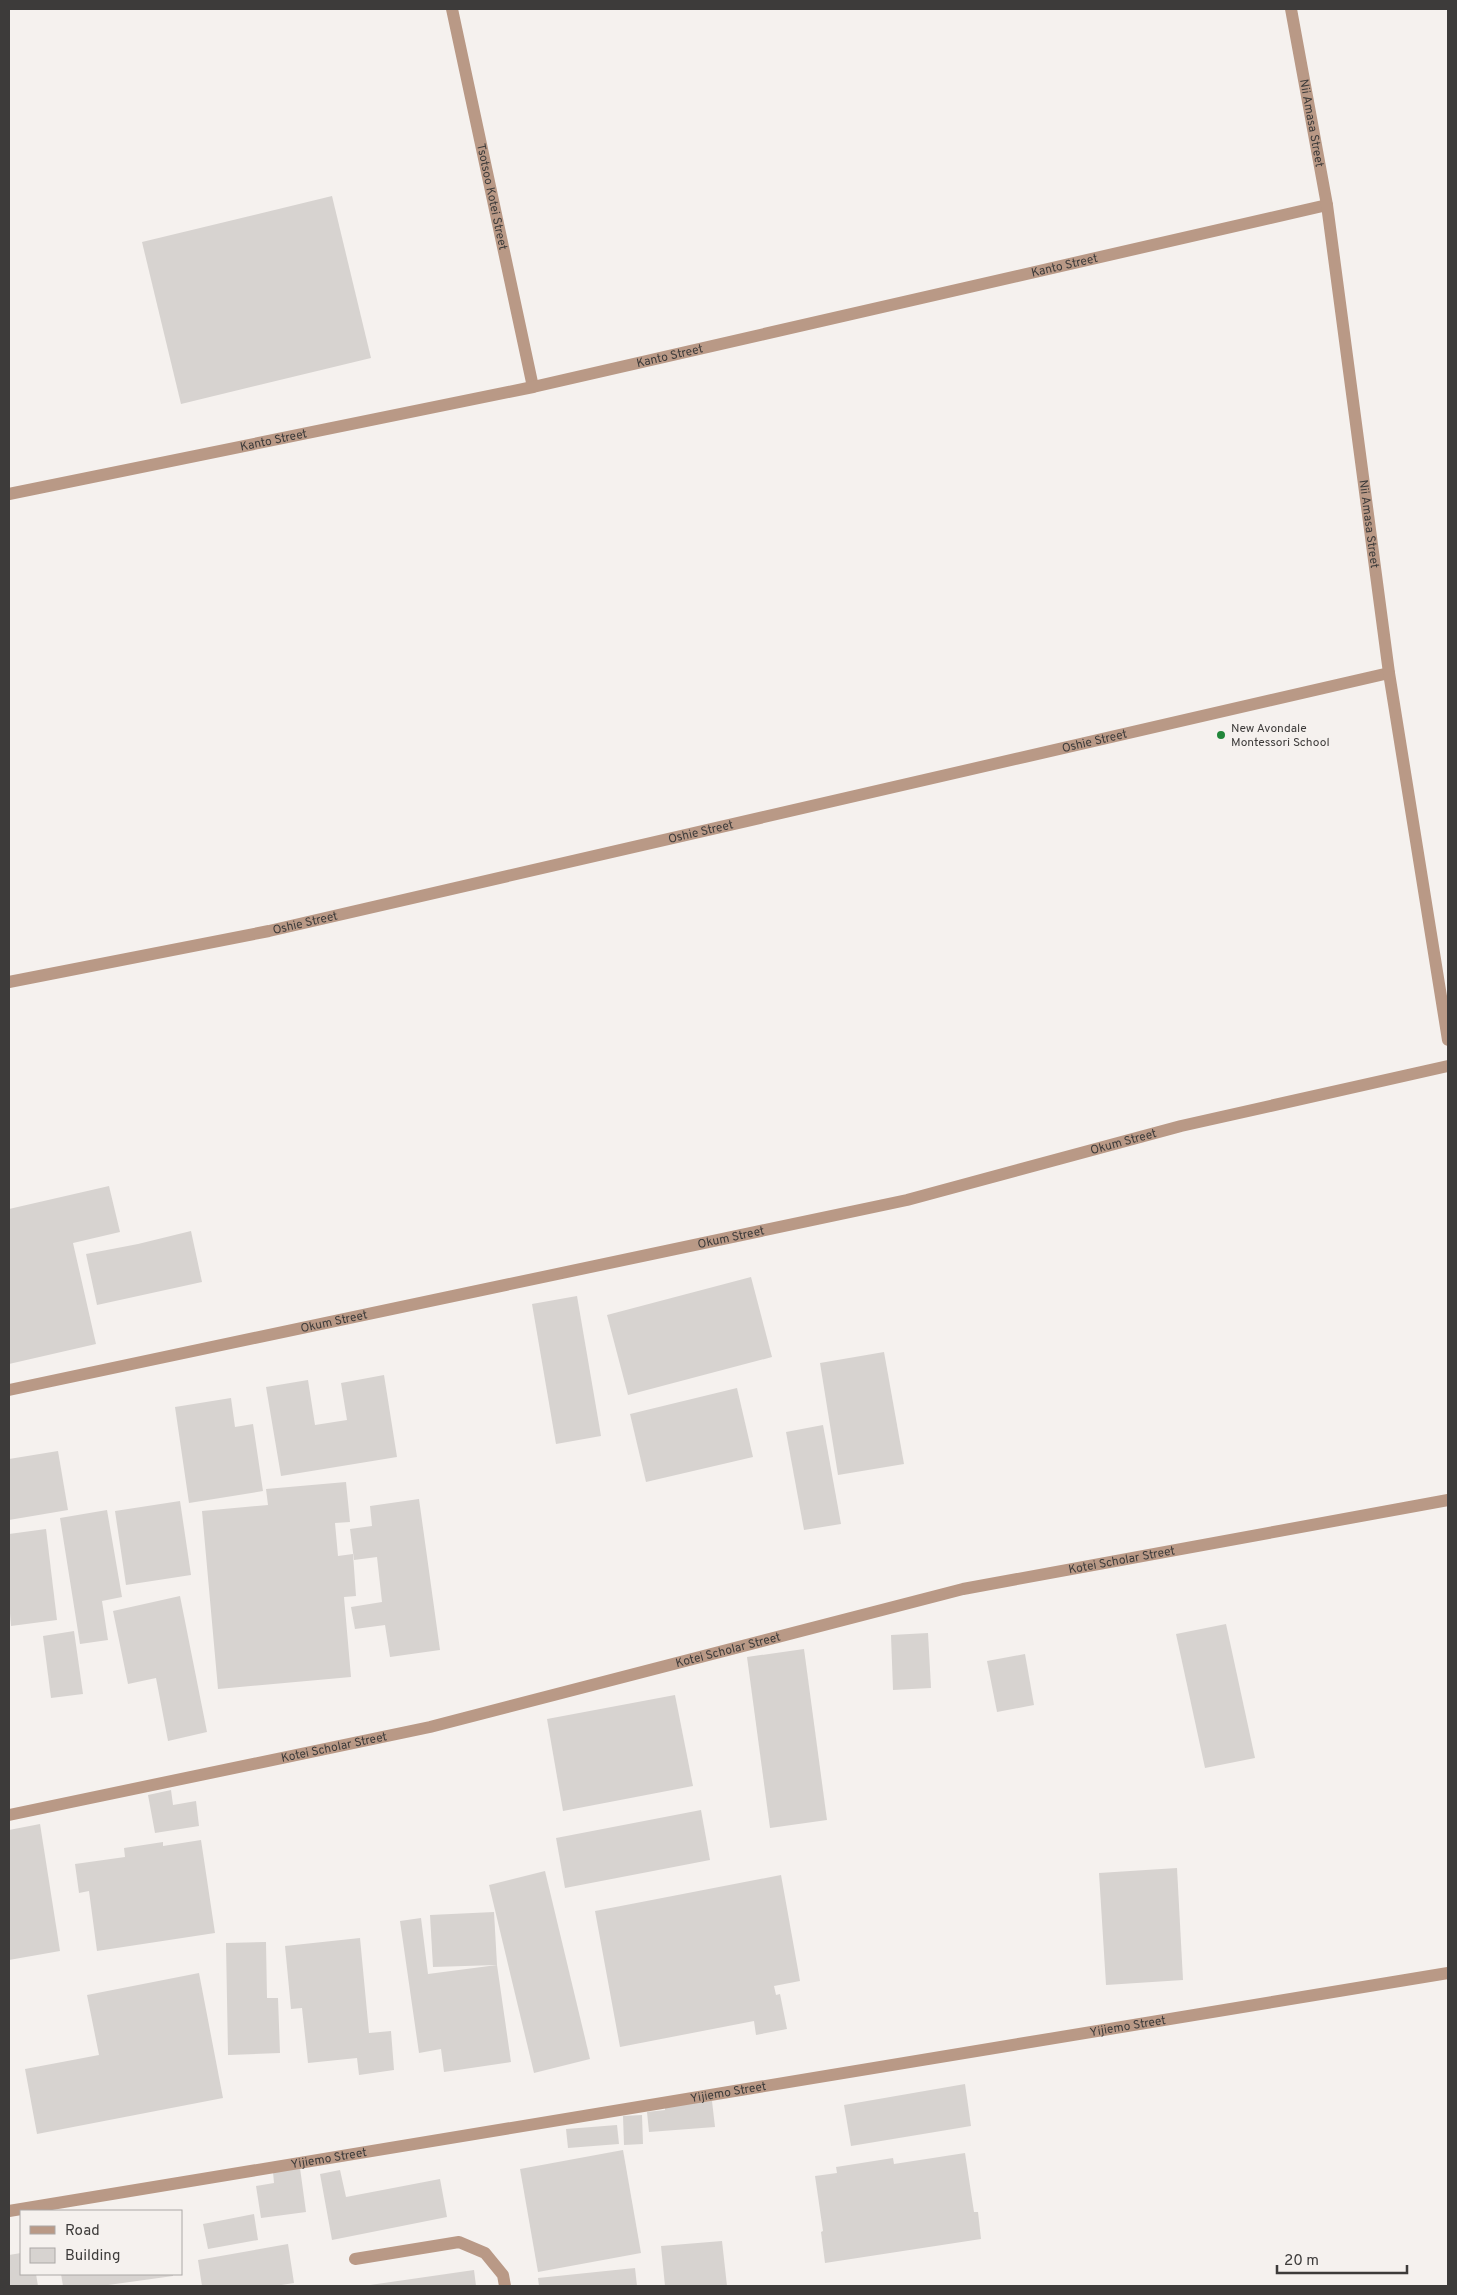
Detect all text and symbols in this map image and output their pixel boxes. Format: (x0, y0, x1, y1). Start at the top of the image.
street label: Nii Amasa Street (1295, 78, 1327, 169)
street label: Tsotsoo Kotei Street (472, 142, 510, 252)
street label: Kanto Street (1030, 251, 1099, 282)
street label: Kanto Street (635, 341, 705, 372)
street label: Kanto Street (239, 426, 309, 456)
street label: Nii Amasa Street (1354, 479, 1382, 569)
place label: New Avondale Montessori School (1231, 721, 1330, 751)
street label: Oshie Street (1061, 727, 1129, 757)
marker: New Avondale Montessori School (1215, 729, 1227, 741)
street label: Oshie Street (667, 817, 735, 848)
street label: Oshie Street (271, 908, 339, 939)
street label: Okum Street (1089, 1126, 1158, 1159)
street label: Okum Street (696, 1223, 766, 1253)
street label: Okum Street (299, 1307, 369, 1337)
street label: Kotei Scholar Street (1067, 1543, 1176, 1578)
street label: Kotei Scholar Street (674, 1630, 783, 1672)
street label: Kotei Scholar Street (280, 1729, 389, 1767)
street label: Yijiemo Street (1089, 2013, 1167, 2041)
street label: Yijiemo Street (689, 2079, 768, 2107)
street label: Yijiemo Street (290, 2145, 368, 2173)
legend (20, 2210, 182, 2275)
text: Road (65, 2222, 100, 2241)
scale bar (1277, 2242, 1407, 2274)
text: Building (65, 2247, 120, 2266)
text: 20 m (1284, 2252, 1319, 2271)

